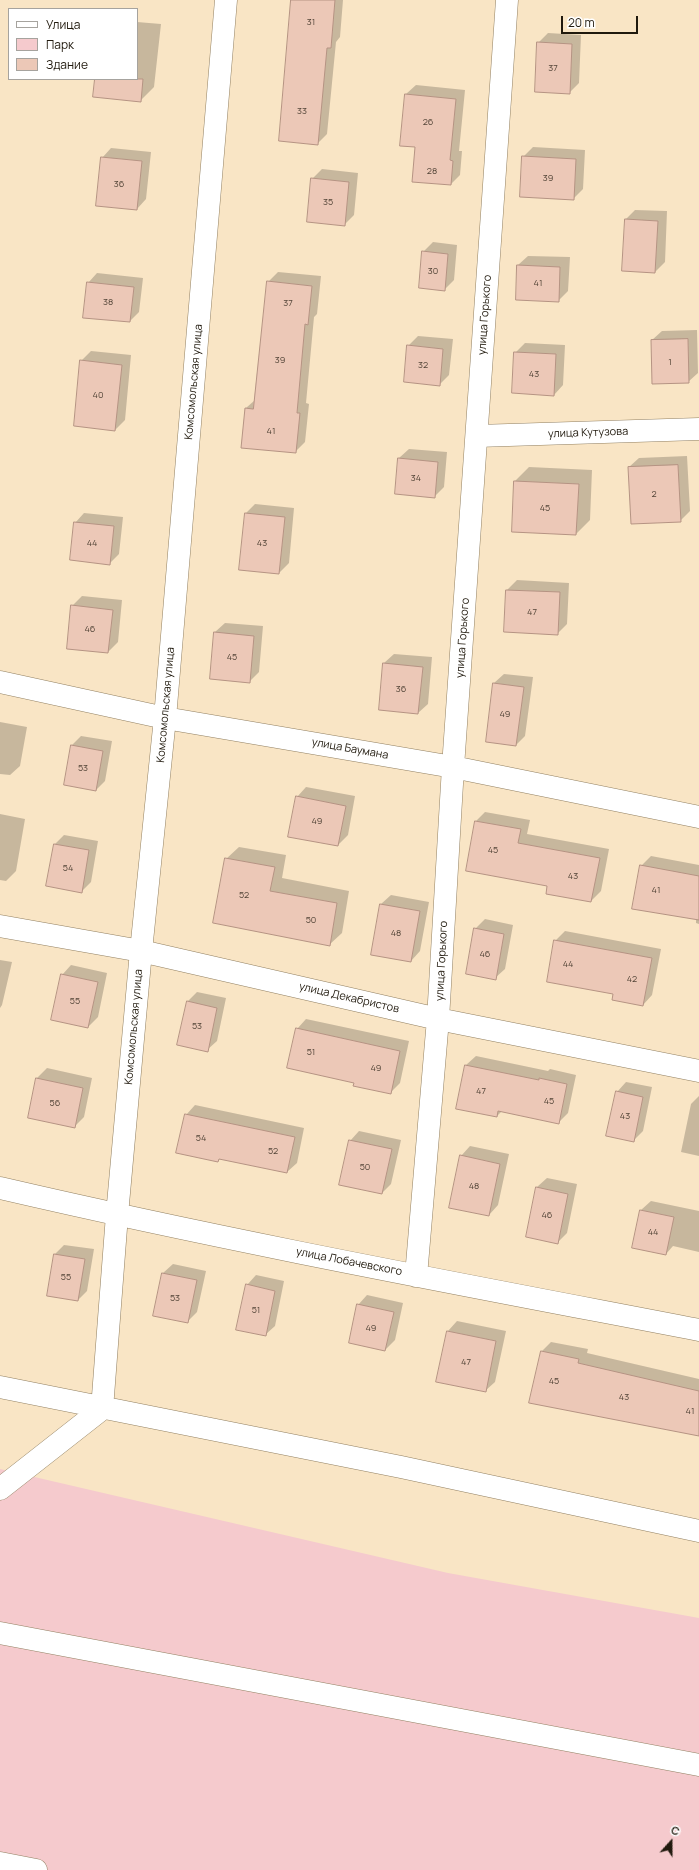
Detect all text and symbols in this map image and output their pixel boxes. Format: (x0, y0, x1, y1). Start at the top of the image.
legend (8, 8, 138, 80)
scale bar (563, 8, 640, 34)
text: 20 m (568, 14, 595, 31)
text: Улица (46, 16, 80, 33)
house number: 31 (307, 17, 315, 27)
text: Парк (46, 36, 74, 53)
text: Здание (46, 56, 88, 73)
house number: 37 (548, 63, 558, 73)
house number: 33 (297, 106, 307, 116)
house number: 26 (423, 117, 433, 127)
house number: 28 (427, 166, 437, 176)
house number: 39 (543, 173, 553, 183)
house number: 36 (114, 179, 124, 189)
house number: 35 (323, 197, 333, 207)
house number: 30 (428, 266, 438, 276)
street label: улица Горького (476, 274, 494, 356)
house number: 41 (534, 278, 542, 288)
house number: 38 (103, 297, 113, 307)
house number: 37 (283, 298, 293, 308)
street label: Комсомольская улица (182, 324, 206, 440)
house number: 39 (275, 355, 285, 365)
house number: 1 (668, 357, 672, 367)
house number: 32 (418, 360, 428, 370)
house number: 43 (529, 369, 539, 379)
house number: 40 (93, 390, 103, 400)
street label: улица Кутузова (548, 425, 628, 441)
house number: 41 (267, 426, 275, 436)
house number: 34 (411, 473, 421, 483)
house number: 2 (651, 489, 657, 499)
house number: 45 (540, 503, 550, 513)
house number: 44 (87, 538, 97, 548)
house number: 43 (257, 538, 267, 548)
street label: улица Горького (454, 597, 472, 679)
house number: 47 (527, 607, 537, 617)
house number: 46 (85, 624, 95, 634)
street label: Комсомольская улица (154, 647, 178, 763)
house number: 45 (227, 652, 237, 662)
house number: 36 (396, 684, 406, 694)
house number: 49 (500, 709, 510, 719)
street label: улица Баумана (311, 736, 389, 762)
house number: 53 (78, 763, 88, 773)
house number: 49 (312, 816, 322, 826)
house number: 45 (488, 845, 498, 855)
house number: 54 (63, 863, 73, 873)
house number: 43 (568, 871, 578, 881)
house number: 41 (652, 885, 660, 895)
house number: 52 (239, 890, 249, 900)
house number: 50 (306, 915, 316, 925)
street label: улица Горького (433, 920, 451, 1002)
house number: 48 (391, 928, 401, 938)
house number: 46 (480, 949, 490, 959)
house number: 44 (563, 959, 573, 969)
street label: Комсомольская улица (122, 969, 146, 1085)
house number: 42 (627, 974, 637, 984)
street label: улица Декабристов (298, 980, 400, 1016)
house number: 55 (70, 996, 80, 1006)
house number: 53 (192, 1021, 202, 1031)
house number: 51 (307, 1047, 315, 1057)
house number: 49 (371, 1063, 381, 1073)
house number: 47 (476, 1086, 486, 1096)
house number: 45 (544, 1096, 554, 1106)
house number: 56 (50, 1098, 60, 1108)
house number: 43 (620, 1111, 630, 1121)
house number: 54 (196, 1133, 206, 1143)
house number: 52 (268, 1146, 278, 1156)
house number: 50 (360, 1162, 370, 1172)
house number: 48 (469, 1181, 479, 1191)
house number: 46 (542, 1210, 552, 1220)
house number: 44 (648, 1227, 658, 1237)
street label: улица Лобачевского (295, 1245, 403, 1279)
house number: 55 (61, 1272, 71, 1282)
house number: 53 (170, 1293, 180, 1303)
house number: 51 (252, 1305, 260, 1315)
house number: 49 (366, 1323, 376, 1333)
house number: 47 (461, 1357, 471, 1367)
house number: 45 (549, 1376, 559, 1386)
house number: 43 (619, 1392, 629, 1402)
house number: 41 (686, 1406, 694, 1416)
north arrow (651, 1822, 691, 1862)
text: С (669, 1822, 682, 1839)

